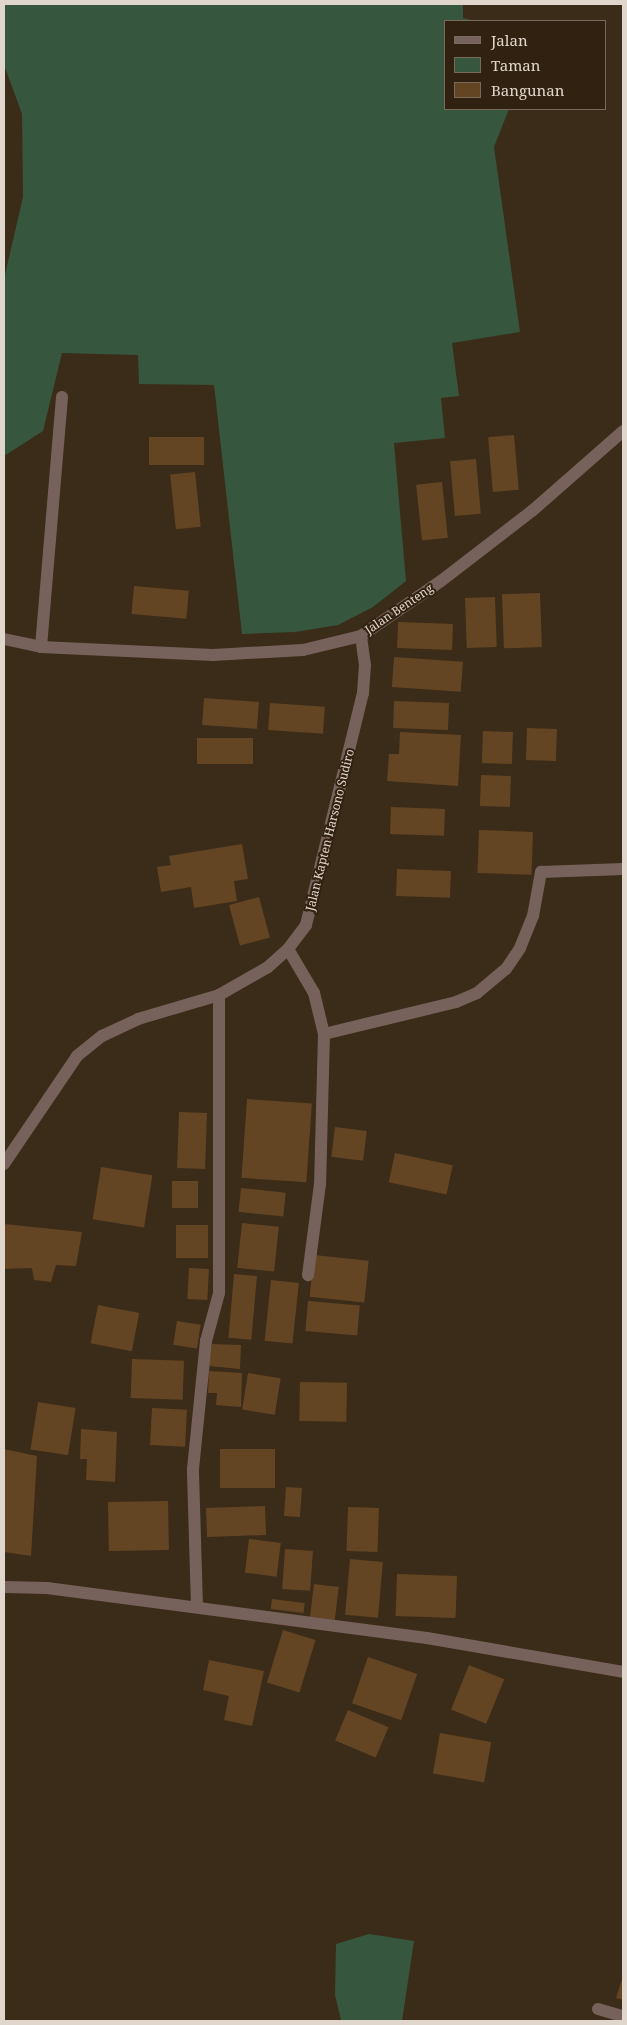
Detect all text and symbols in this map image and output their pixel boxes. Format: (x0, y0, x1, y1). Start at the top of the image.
legend (444, 20, 607, 110)
text: Jalan (491, 30, 528, 50)
text: Taman (491, 55, 541, 75)
text: Bangunan (491, 80, 564, 100)
street label: Jalan Benteng (362, 581, 436, 637)
street label: Jalan Kapten Harsono Sudiro (303, 748, 357, 912)

